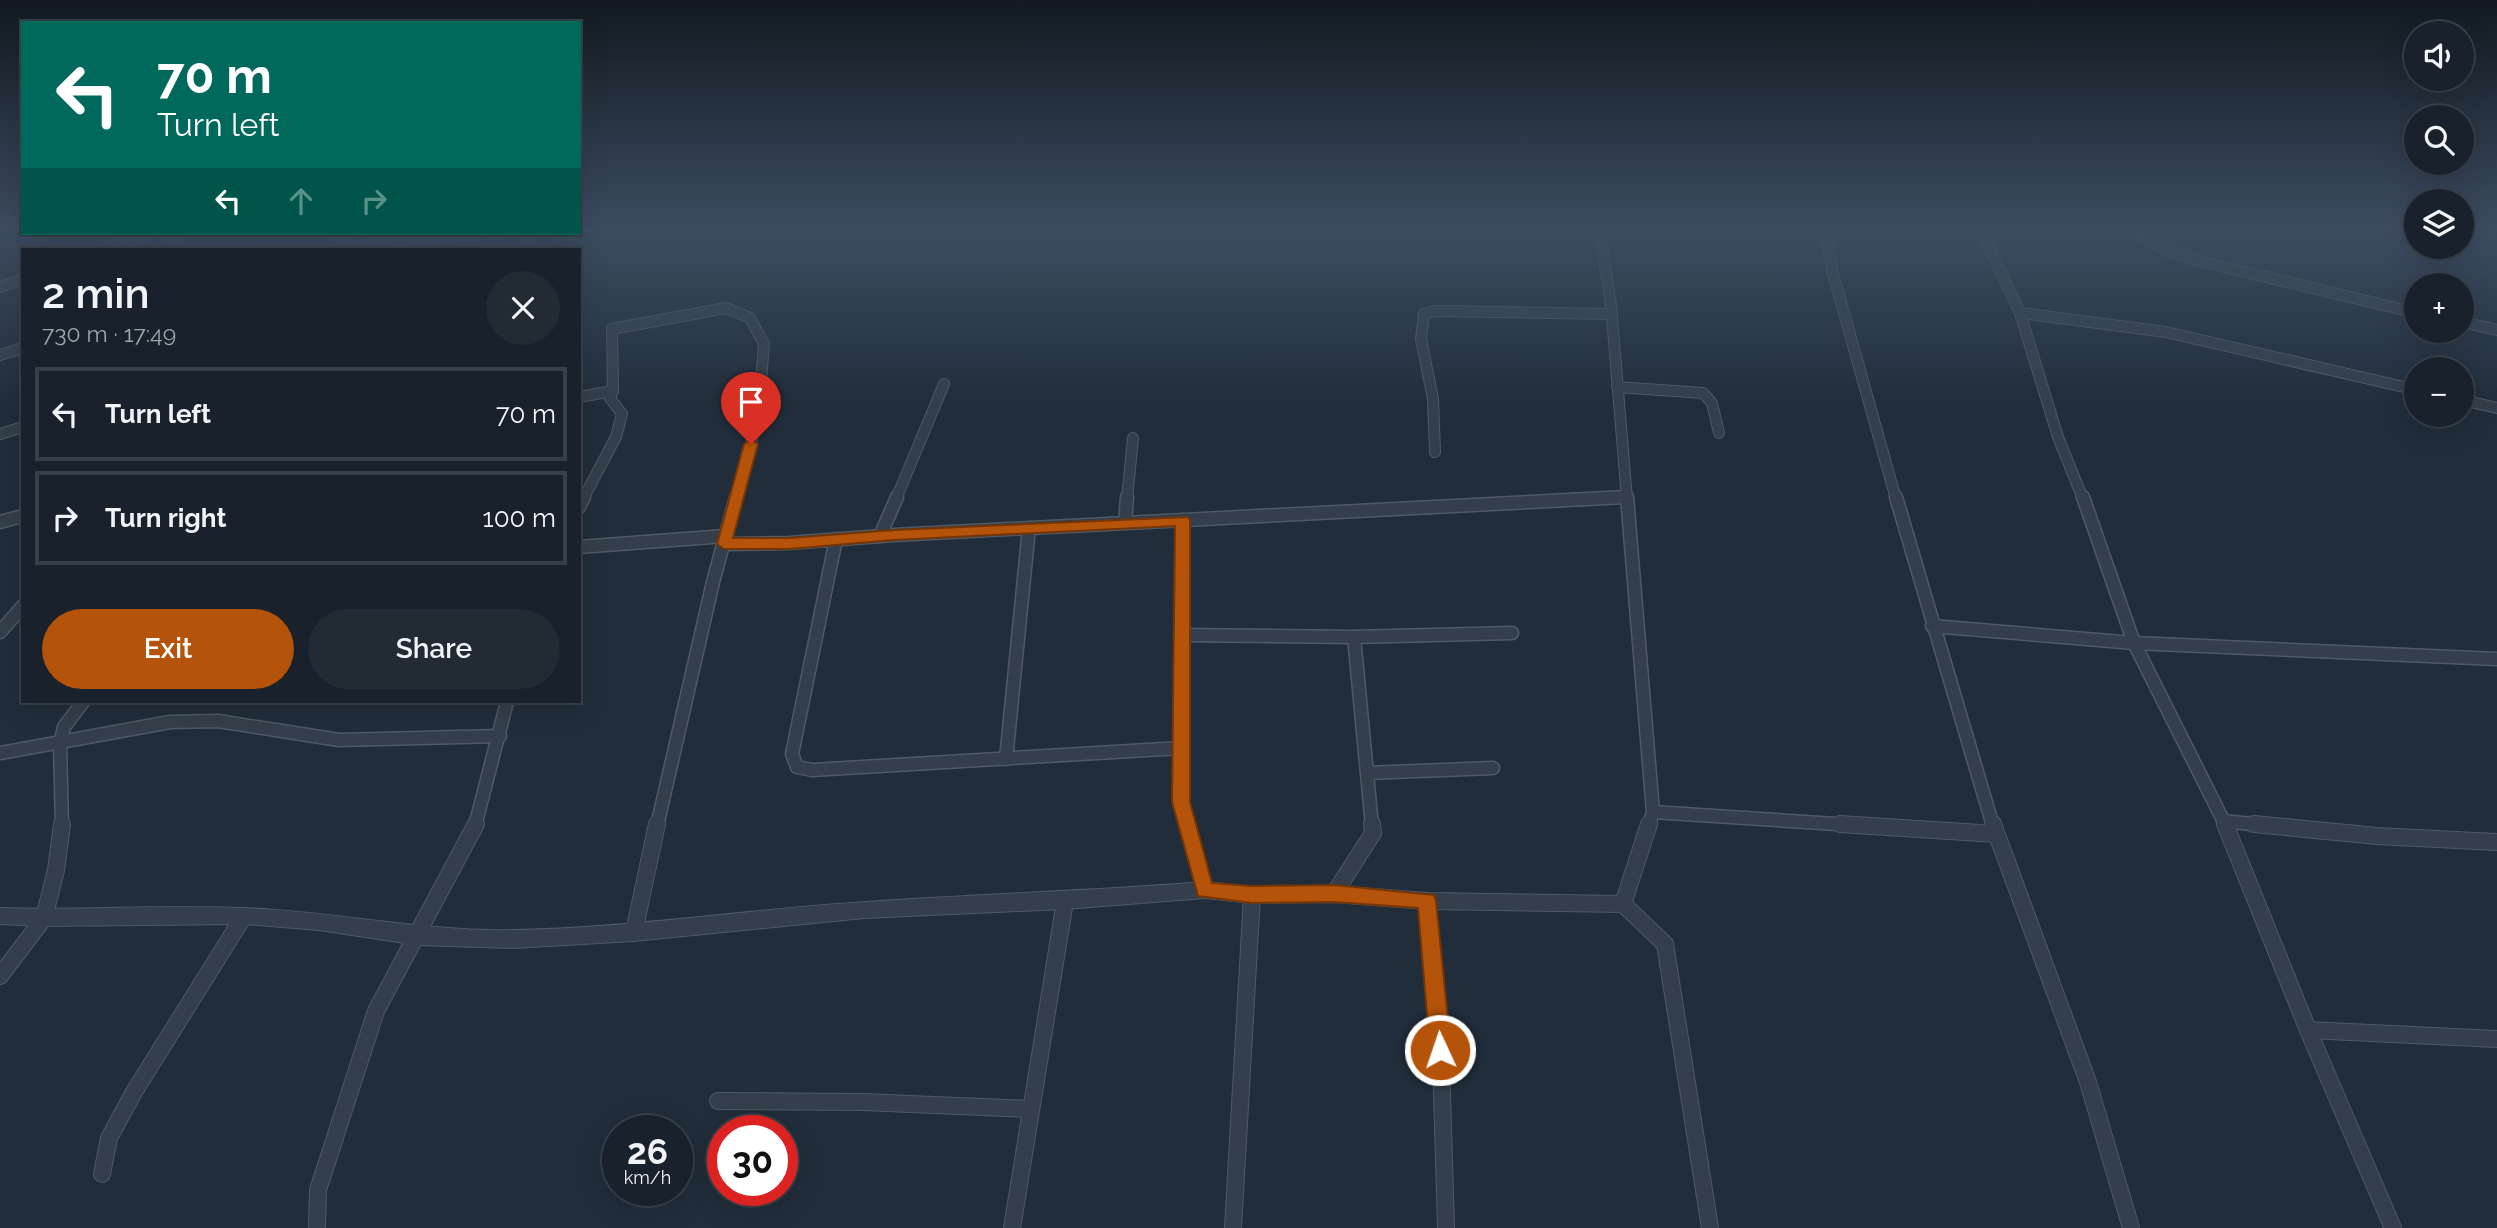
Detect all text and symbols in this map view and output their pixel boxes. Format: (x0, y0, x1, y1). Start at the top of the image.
map controls (2404, 21, 2474, 427)
button: sound (2404, 21, 2474, 91)
text: 70 m (157, 47, 272, 104)
icon: left (42, 49, 133, 140)
button: search (2404, 105, 2474, 175)
text: Turn left (157, 106, 279, 143)
icon: left (209, 182, 247, 220)
icon: ahead (282, 182, 320, 220)
icon: right (355, 182, 393, 220)
button: layers (2404, 189, 2474, 259)
text: 2 min (42, 269, 150, 318)
button: close (486, 271, 560, 345)
button: + (2404, 273, 2474, 343)
text: 730 m · 17:49 (42, 320, 176, 347)
button: − (2404, 357, 2474, 427)
pin (721, 372, 781, 444)
icon: arrive (732, 383, 770, 421)
icon: left (46, 395, 84, 433)
text: Turn left (105, 399, 211, 429)
text: 70 m (496, 399, 556, 429)
icon: right (46, 499, 84, 537)
text: Turn right (105, 503, 226, 533)
text: 100 m (483, 503, 556, 533)
button: Exit (42, 609, 294, 689)
button: Share (308, 609, 560, 689)
position arrow (1403, 1013, 1477, 1087)
speed limit sign: 30 (707, 1115, 798, 1206)
text: 26 (627, 1131, 668, 1172)
text: km/h (624, 1167, 671, 1188)

